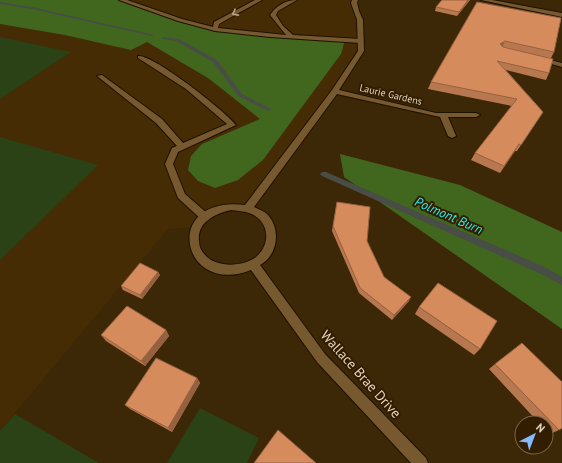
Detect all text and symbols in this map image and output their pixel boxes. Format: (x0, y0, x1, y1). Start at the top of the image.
one-way arrow (232, 8, 239, 16)
street label: Laurie Gardens (358, 81, 423, 108)
water label: Polmont Burn (412, 193, 486, 238)
street label: Wallace Brae Drive (317, 326, 405, 422)
north arrow (514, 415, 554, 455)
text: N (533, 420, 548, 435)

